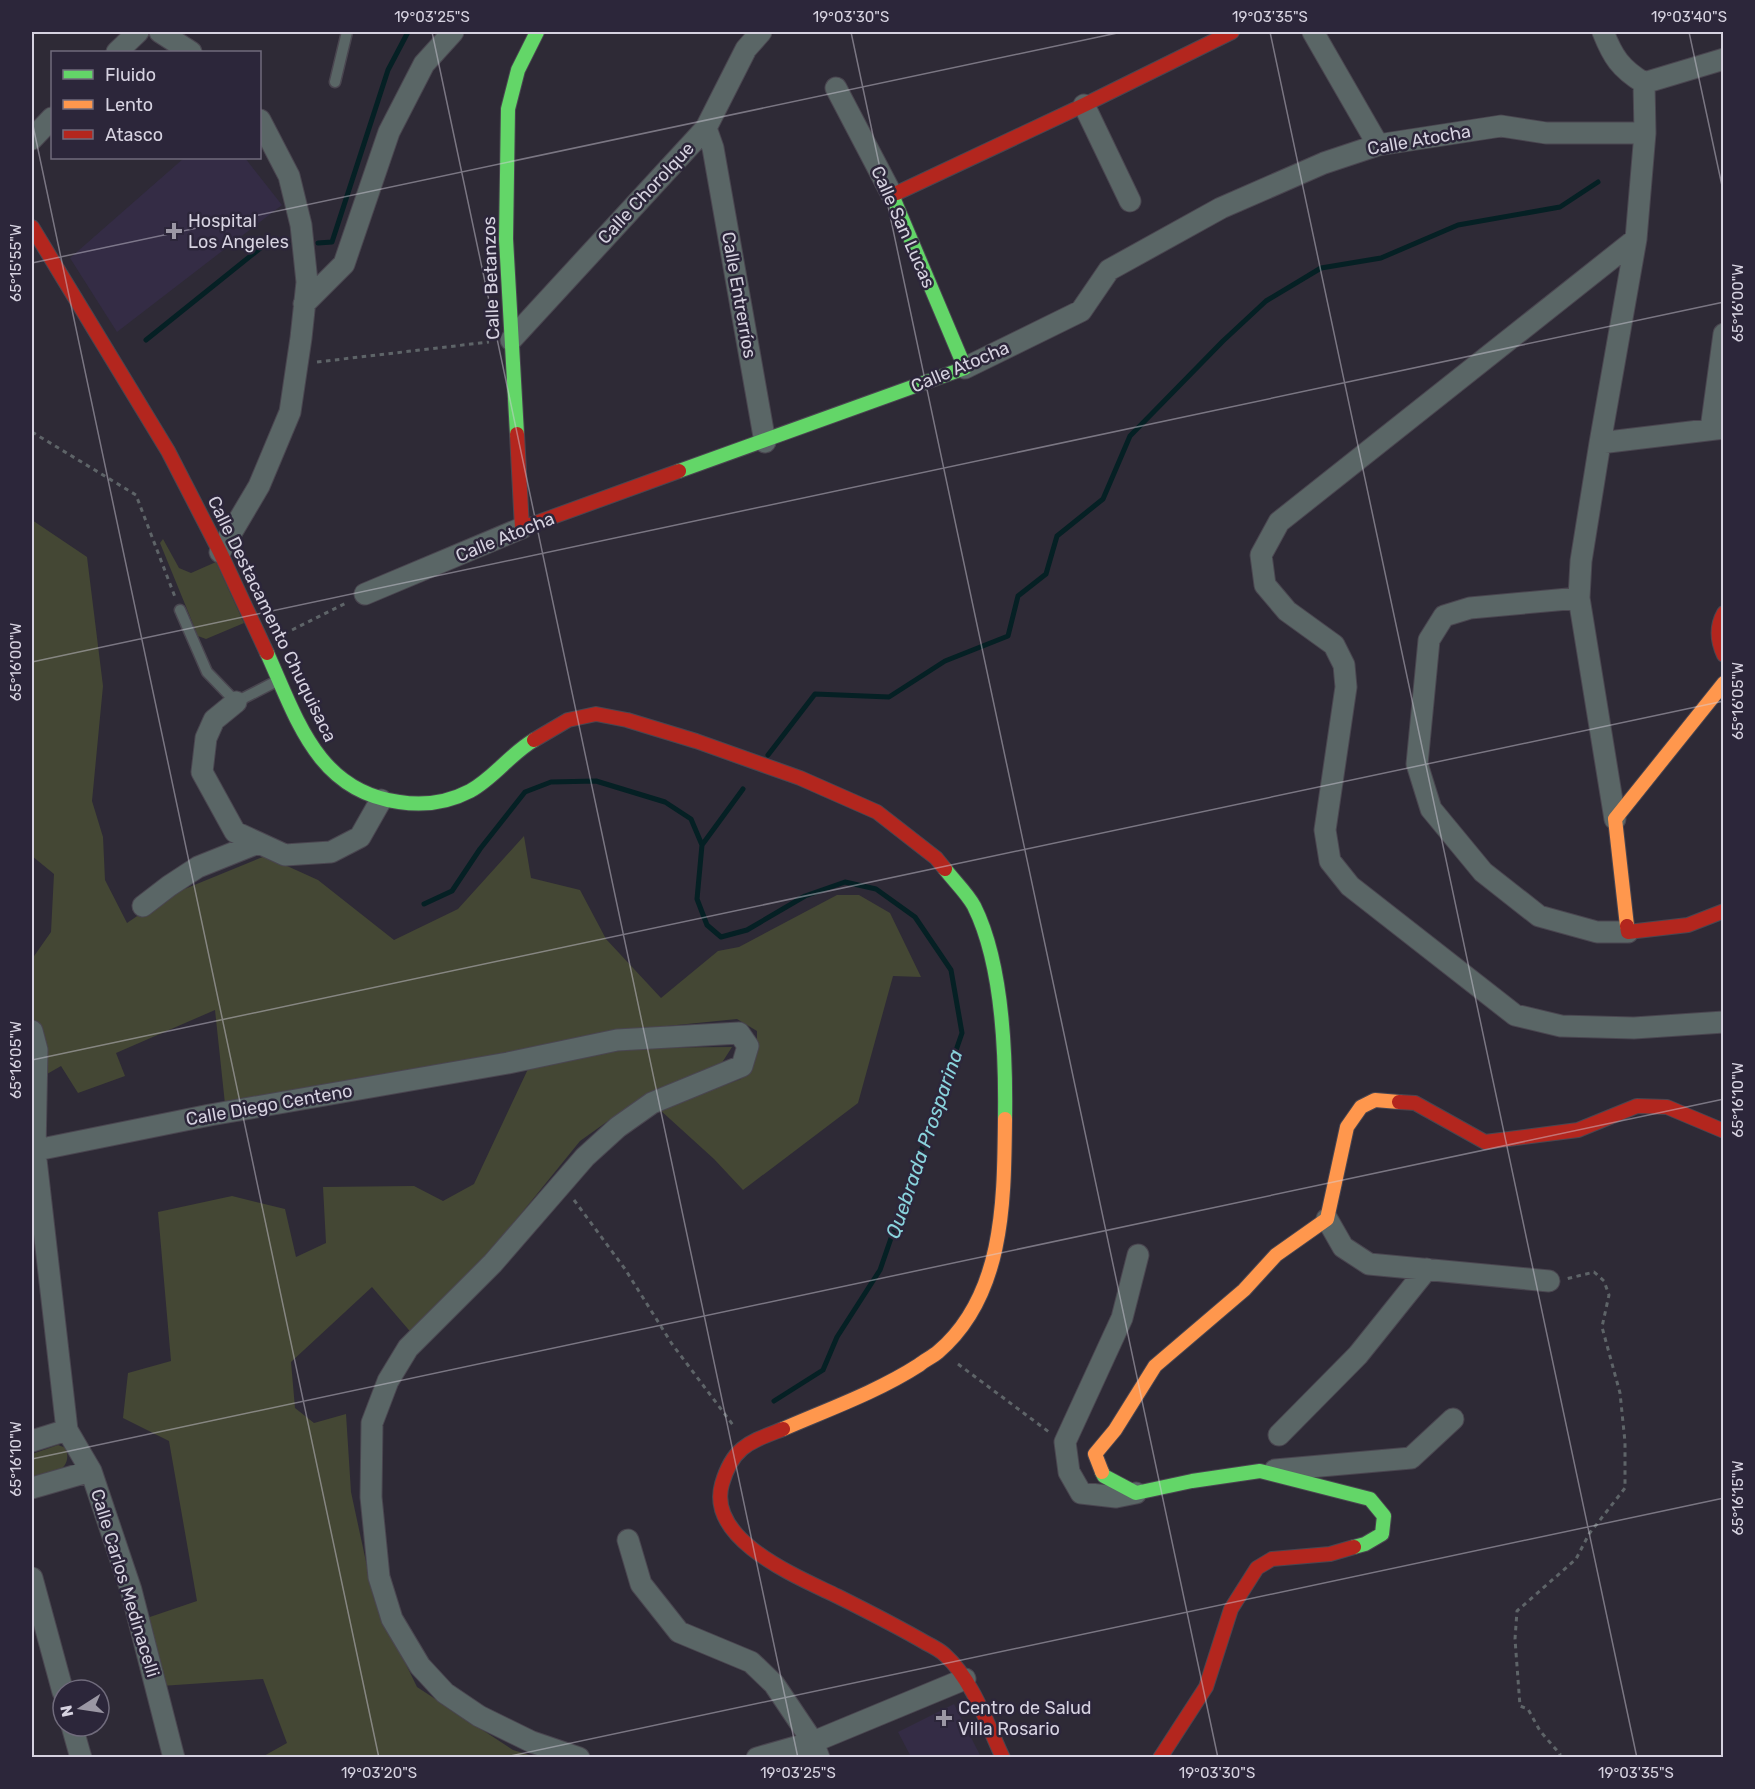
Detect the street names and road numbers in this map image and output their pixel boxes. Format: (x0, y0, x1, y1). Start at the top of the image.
street label: Calle Atocha (1366, 120, 1472, 160)
street label: Calle Chorolque (593, 137, 699, 249)
street label: Calle San Lucas (866, 163, 940, 291)
street label: Calle Betanzos (478, 216, 504, 340)
street label: Calle Entrerríos (717, 230, 761, 360)
street label: Calle Atocha (908, 336, 1012, 398)
street label: Calle Destacamento Chuquisaca (203, 492, 341, 746)
street label: Calle Atocha (452, 507, 558, 567)
street label: Calle Diego Centeno (184, 1080, 354, 1130)
street label: Calle Carlos Medinacelli (86, 1486, 164, 1680)

